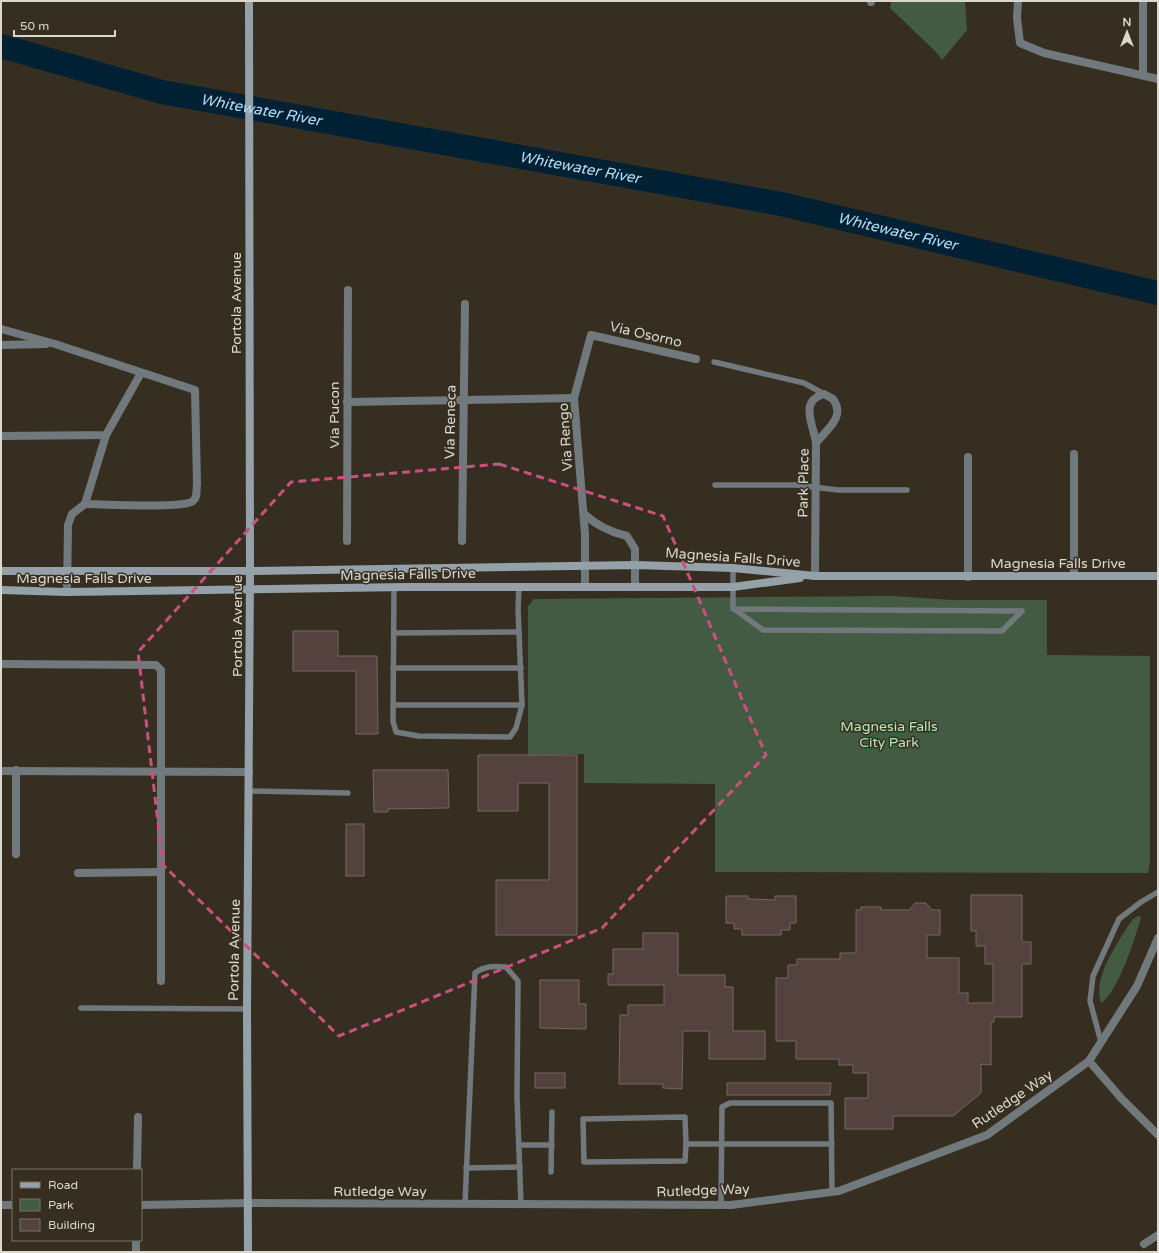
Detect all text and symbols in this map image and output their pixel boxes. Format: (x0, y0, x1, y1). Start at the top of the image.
scale bar (14, 12, 115, 38)
north arrow (1107, 12, 1147, 52)
text: N (1123, 16, 1131, 29)
text: 50 m (20, 19, 49, 33)
water label: Whitewater River (199, 90, 325, 130)
water label: Whitewater River (518, 148, 644, 188)
water label: Whitewater River (836, 209, 961, 255)
street label: Portola Avenue (228, 252, 245, 354)
street label: Via Osorno (608, 318, 684, 351)
street label: Via Pucon (326, 382, 343, 448)
street label: Via Reneca (441, 385, 460, 459)
street label: Via Rengo (555, 402, 576, 472)
street label: Park Place (794, 448, 813, 518)
street label: Magnesia Falls Drive (665, 544, 801, 571)
street label: Magnesia Falls Drive (990, 555, 1126, 572)
street label: Magnesia Falls Drive (340, 565, 476, 584)
street label: Magnesia Falls Drive (16, 570, 152, 587)
street label: Portola Avenue (229, 575, 246, 677)
park label: Magnesia Falls City Park (840, 718, 938, 751)
street label: Portola Avenue (225, 899, 244, 1001)
street label: Rutledge Way (969, 1066, 1056, 1133)
legend (12, 1169, 142, 1241)
text: Road (48, 1178, 78, 1192)
street label: Rutledge Way (656, 1180, 750, 1201)
street label: Rutledge Way (333, 1183, 427, 1200)
text: Park (48, 1198, 74, 1212)
text: Building (48, 1218, 95, 1232)

